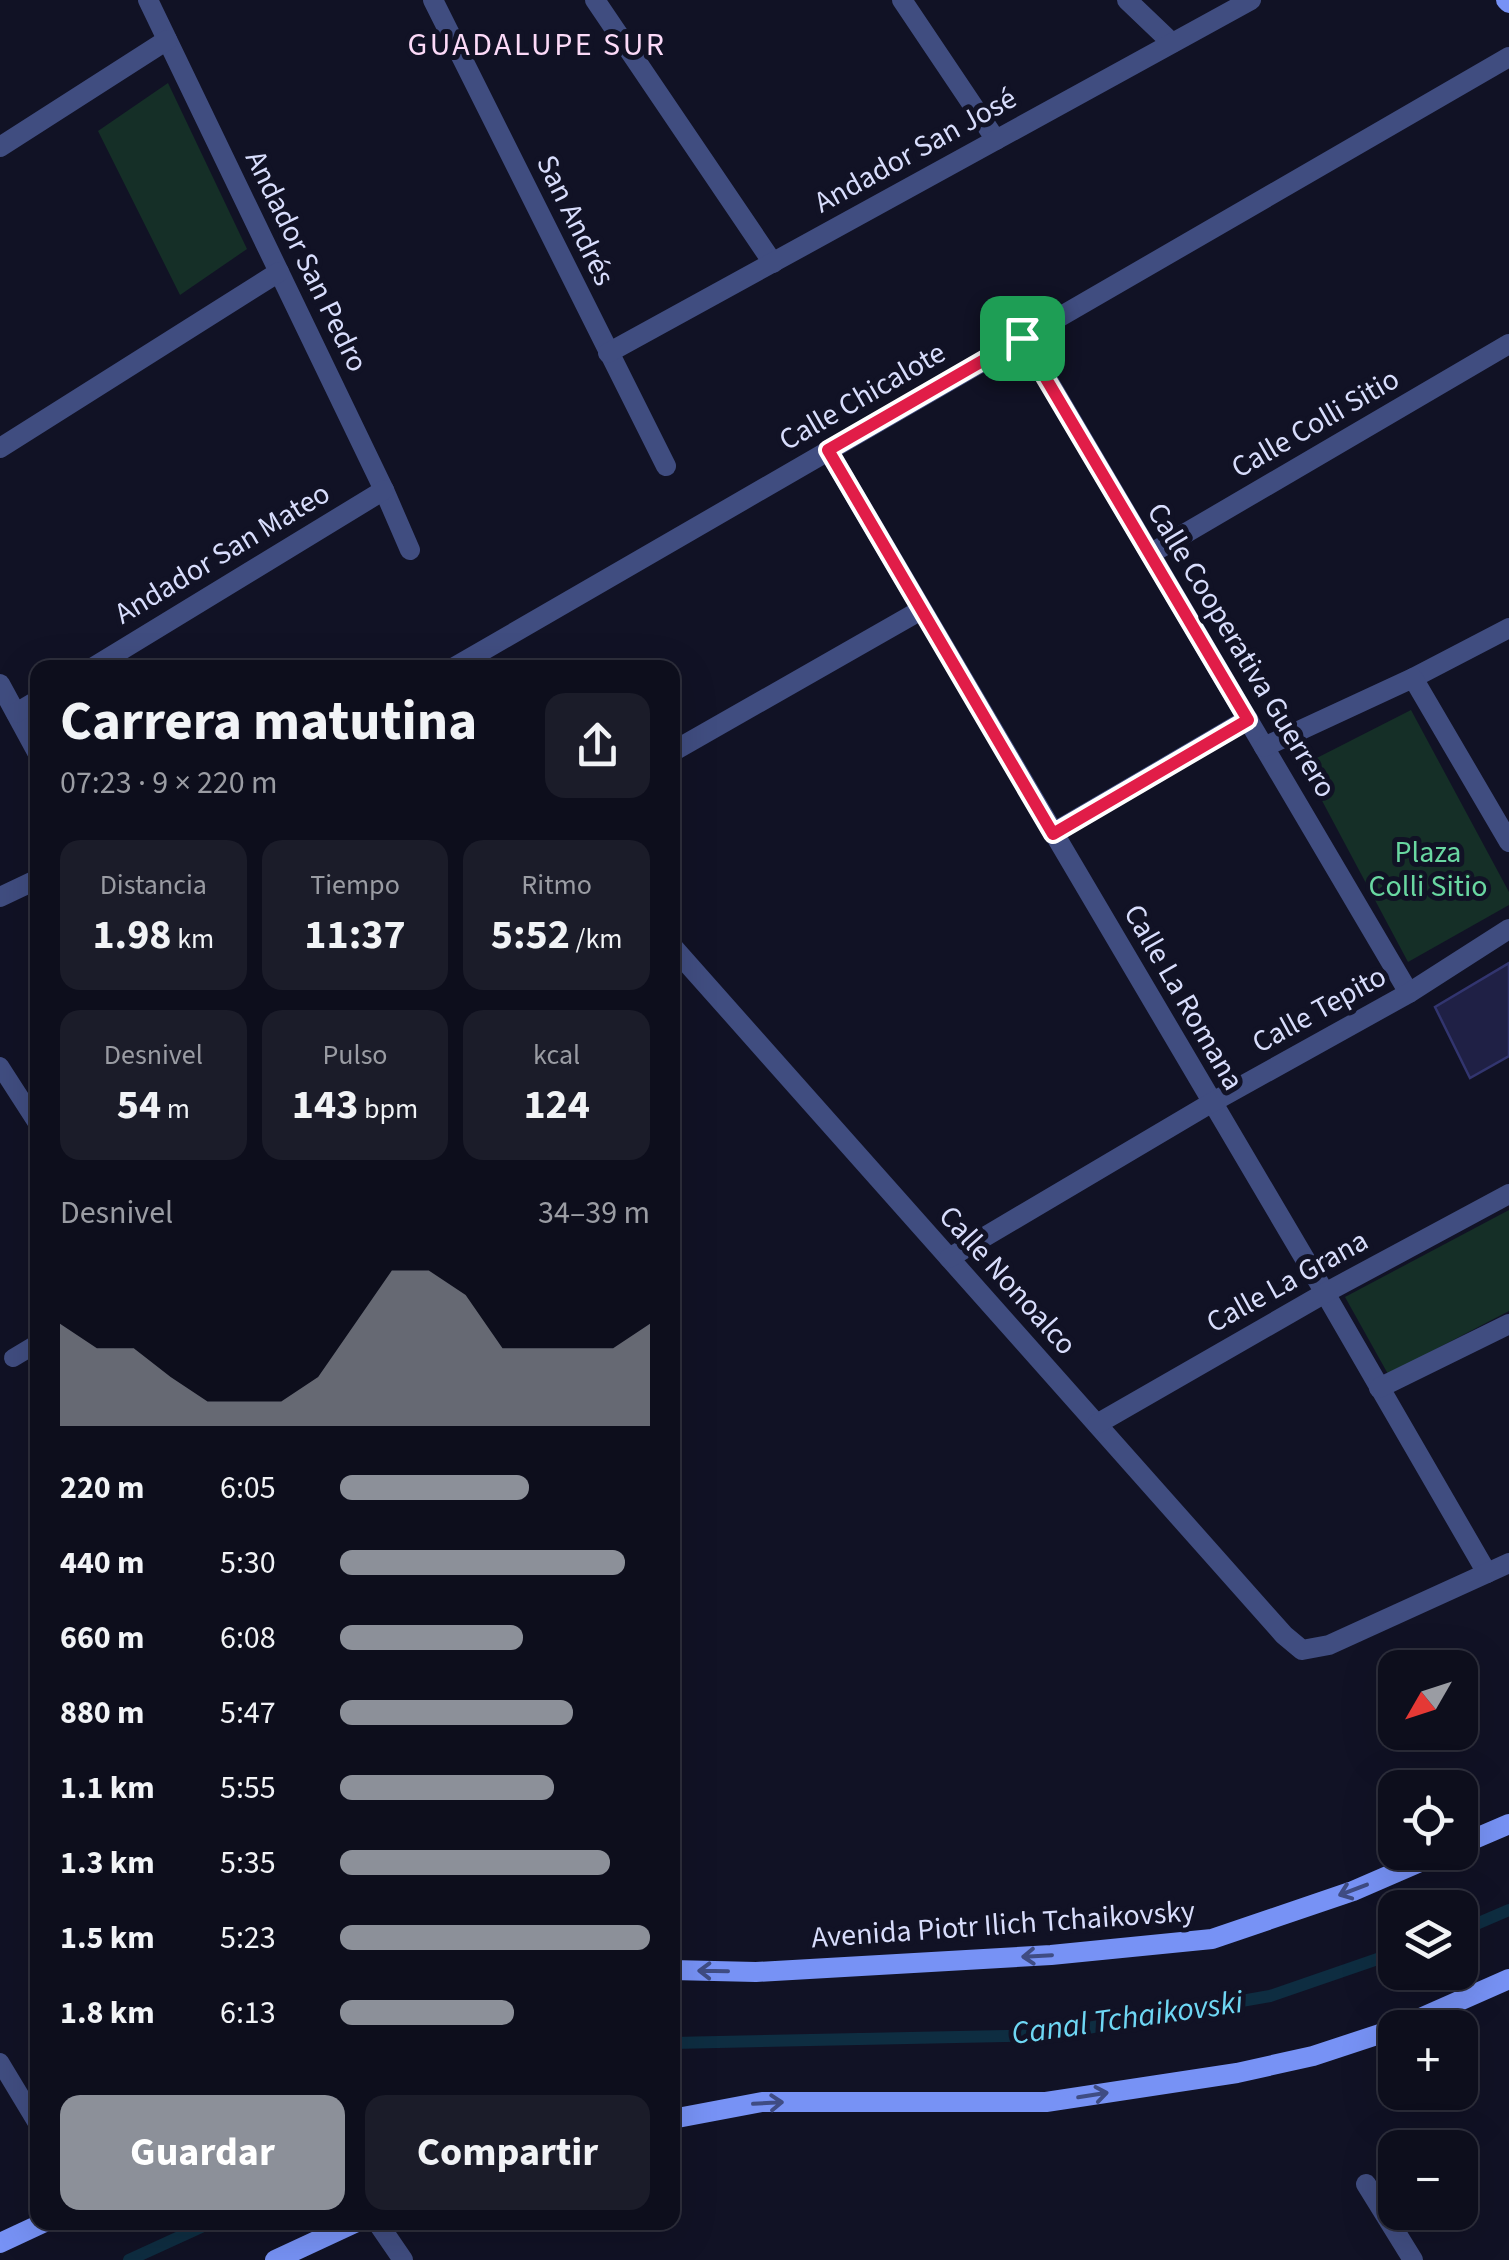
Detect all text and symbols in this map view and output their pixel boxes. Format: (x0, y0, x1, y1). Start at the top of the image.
district label: GUADALUPE SUR (407, 22, 667, 68)
street label: Andador San José (806, 77, 1024, 224)
street label: Andador San Pedro (234, 143, 379, 379)
street label: San Andrés (525, 148, 626, 293)
pin (980, 296, 1065, 381)
icon: arrive (995, 311, 1050, 366)
street label: Calle Chicalote (771, 331, 953, 461)
street label: Calle Colli Sitio (1223, 358, 1407, 489)
street label: Andador San Mateo (106, 472, 338, 635)
street label: Calle Cooperativa Guerrero (1136, 495, 1347, 806)
text: Carrera matutina (60, 683, 477, 761)
button: share (545, 693, 650, 798)
text: 07:23 · 9 × 220 m (60, 760, 278, 806)
park label: Plaza Colli Sitio (1368, 831, 1488, 908)
text: Distancia (100, 865, 207, 905)
text: Tiempo (310, 865, 400, 905)
text: Ritmo (521, 865, 592, 905)
street label: Calle La Romana (1113, 896, 1254, 1098)
text: 1.98 (92, 905, 172, 965)
text: 11:37 (304, 905, 406, 965)
text: 5:52 (491, 905, 570, 965)
text: km (172, 919, 214, 959)
text: /km (570, 919, 622, 959)
street label: Calle Tepito (1244, 955, 1394, 1064)
text: Desnivel (104, 1035, 203, 1075)
text: Pulso (322, 1035, 388, 1075)
text: kcal (533, 1035, 580, 1075)
text: 54 (117, 1075, 161, 1135)
text: 143 (292, 1075, 358, 1135)
text: 124 (523, 1075, 590, 1135)
text: m (161, 1089, 190, 1129)
text: bpm (358, 1089, 418, 1129)
text: Desnivel (60, 1190, 173, 1236)
text: 34–39 m (538, 1190, 650, 1236)
street label: Calle Nonoalco (929, 1196, 1087, 1365)
street label: Calle La Grana (1199, 1219, 1376, 1344)
text: 220 m (60, 1465, 145, 1511)
text: 6:05 (220, 1465, 276, 1511)
text: 440 m (60, 1540, 145, 1586)
text: 5:30 (220, 1540, 276, 1586)
text: 660 m (60, 1615, 145, 1661)
text: 6:08 (220, 1615, 276, 1661)
north arrow (1378, 1650, 1478, 1750)
map controls (1378, 1650, 1478, 2230)
text: 880 m (60, 1690, 145, 1736)
text: 5:47 (220, 1690, 276, 1736)
text: 1.1 km (60, 1765, 155, 1811)
text: 5:55 (220, 1765, 276, 1811)
button: locate (1378, 1770, 1478, 1870)
text: 1.3 km (60, 1840, 155, 1886)
text: 5:35 (220, 1840, 276, 1886)
one-way arrow (1338, 1883, 1369, 1901)
street label: Avenida Piotr Ilich Tchaikovsky (810, 1890, 1196, 1959)
button: layers (1378, 1890, 1478, 1990)
text: 1.5 km (60, 1915, 155, 1961)
text: 5:23 (220, 1915, 276, 1961)
one-way arrow (1022, 1947, 1054, 1966)
one-way arrow (697, 1961, 729, 1980)
water label: Canal Tchaikovski (1008, 1979, 1246, 2057)
text: 1.8 km (60, 1990, 155, 2036)
text: 6:13 (220, 1990, 276, 2036)
button: + (1378, 2010, 1478, 2110)
one-way arrow (1076, 2086, 1109, 2104)
one-way arrow (752, 2093, 784, 2112)
button: Guardar (60, 2095, 345, 2210)
button: Compartir (365, 2095, 650, 2210)
button: − (1378, 2130, 1478, 2230)

